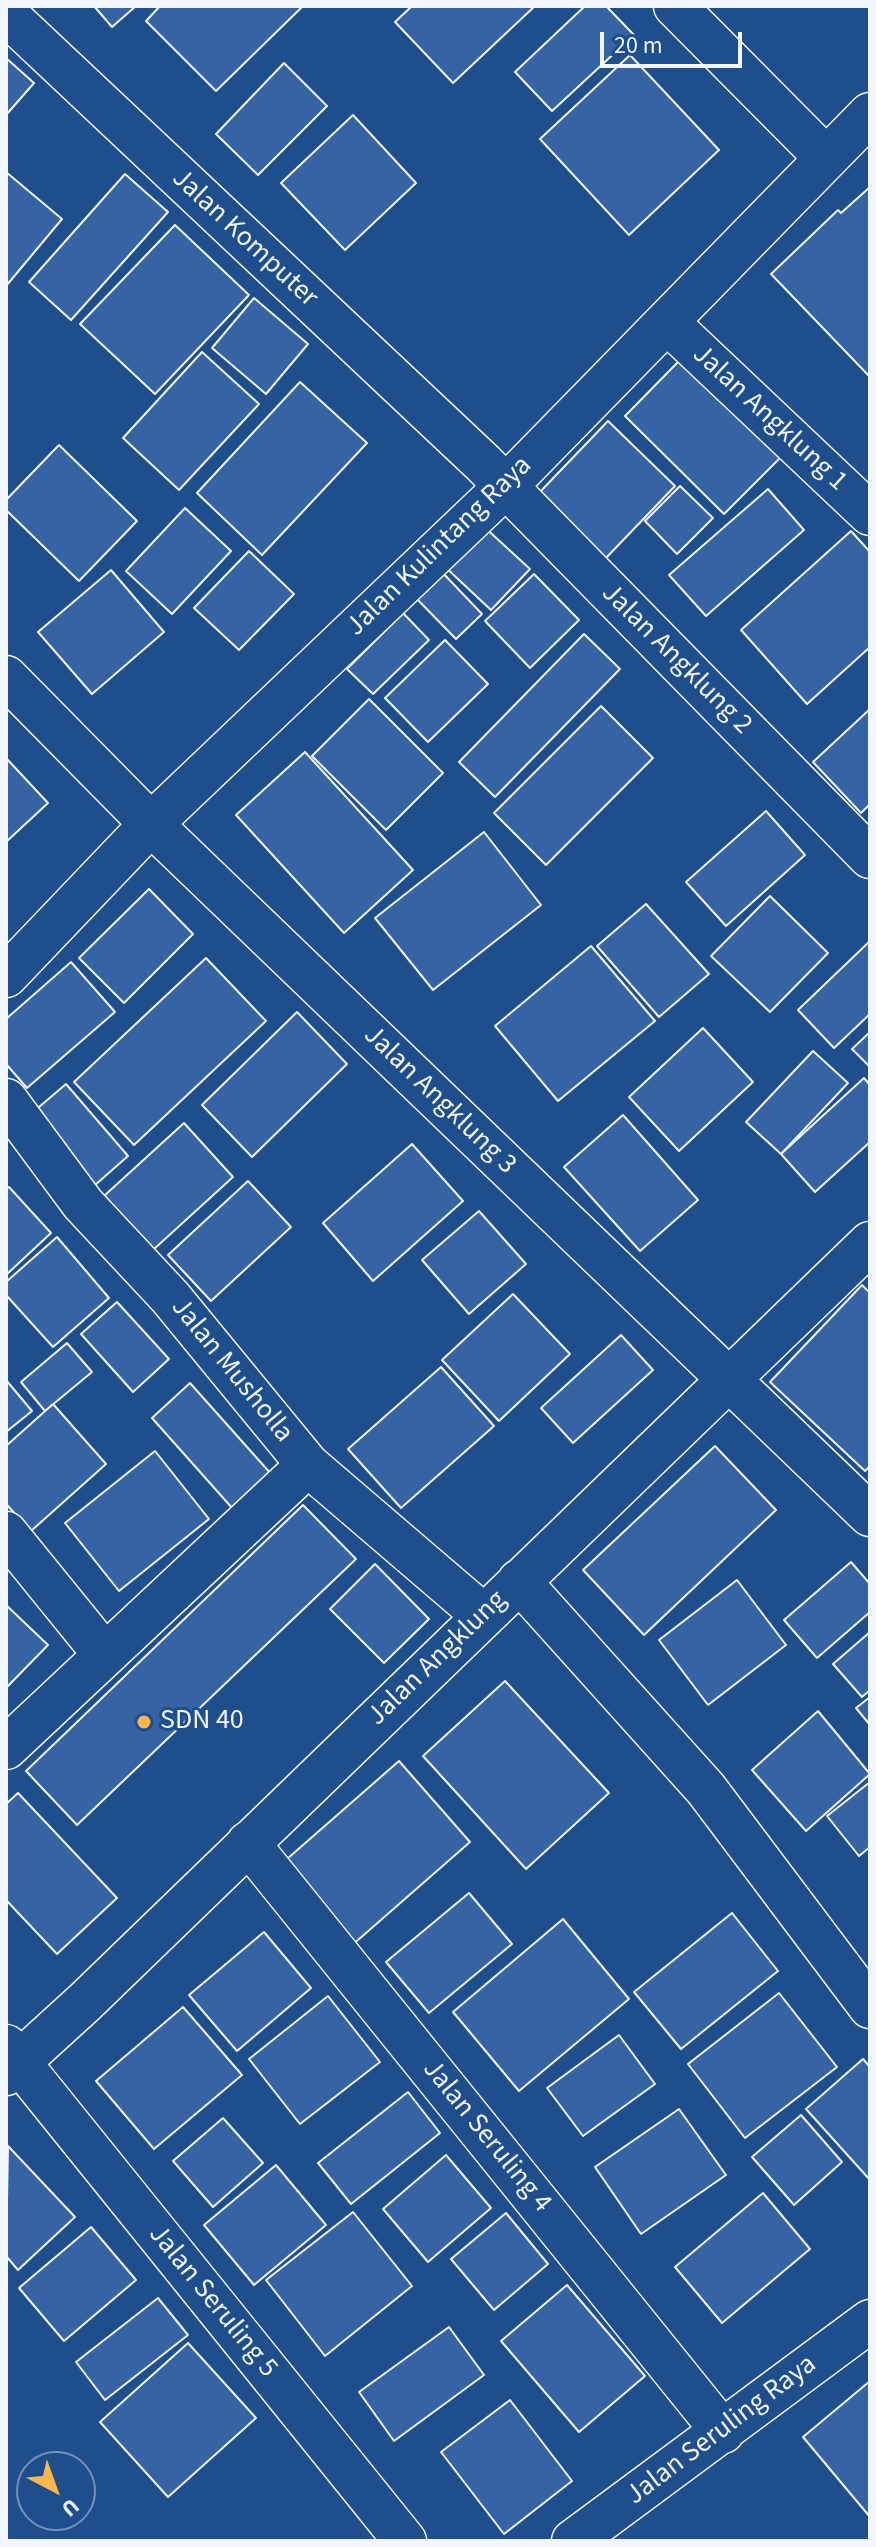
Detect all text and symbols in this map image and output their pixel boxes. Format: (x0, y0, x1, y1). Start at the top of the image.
scale bar (604, 16, 746, 66)
text: 20 m (614, 28, 663, 63)
street label: Jalan Komputer (164, 163, 324, 315)
street label: Jalan Angklung 1 (685, 339, 853, 499)
street label: Jalan Kulintang Raya (340, 450, 540, 644)
street label: Jalan Angklung 2 (594, 578, 758, 742)
street label: Jalan Angklung 3 (356, 1020, 522, 1182)
street label: Jalan Musholla (163, 1292, 299, 1450)
street label: Jalan Angklung (362, 1584, 514, 1734)
place label: SDN 40 (160, 1705, 244, 1739)
marker: SDN 40 (135, 1713, 153, 1731)
street label: Jalan Seruling 4 (414, 2054, 558, 2220)
street label: Jalan Seruling 5 (140, 2219, 284, 2385)
street label: Jalan Seruling Raya (620, 2349, 824, 2513)
north arrow (16, 2451, 96, 2531)
text: U (54, 2491, 86, 2524)

